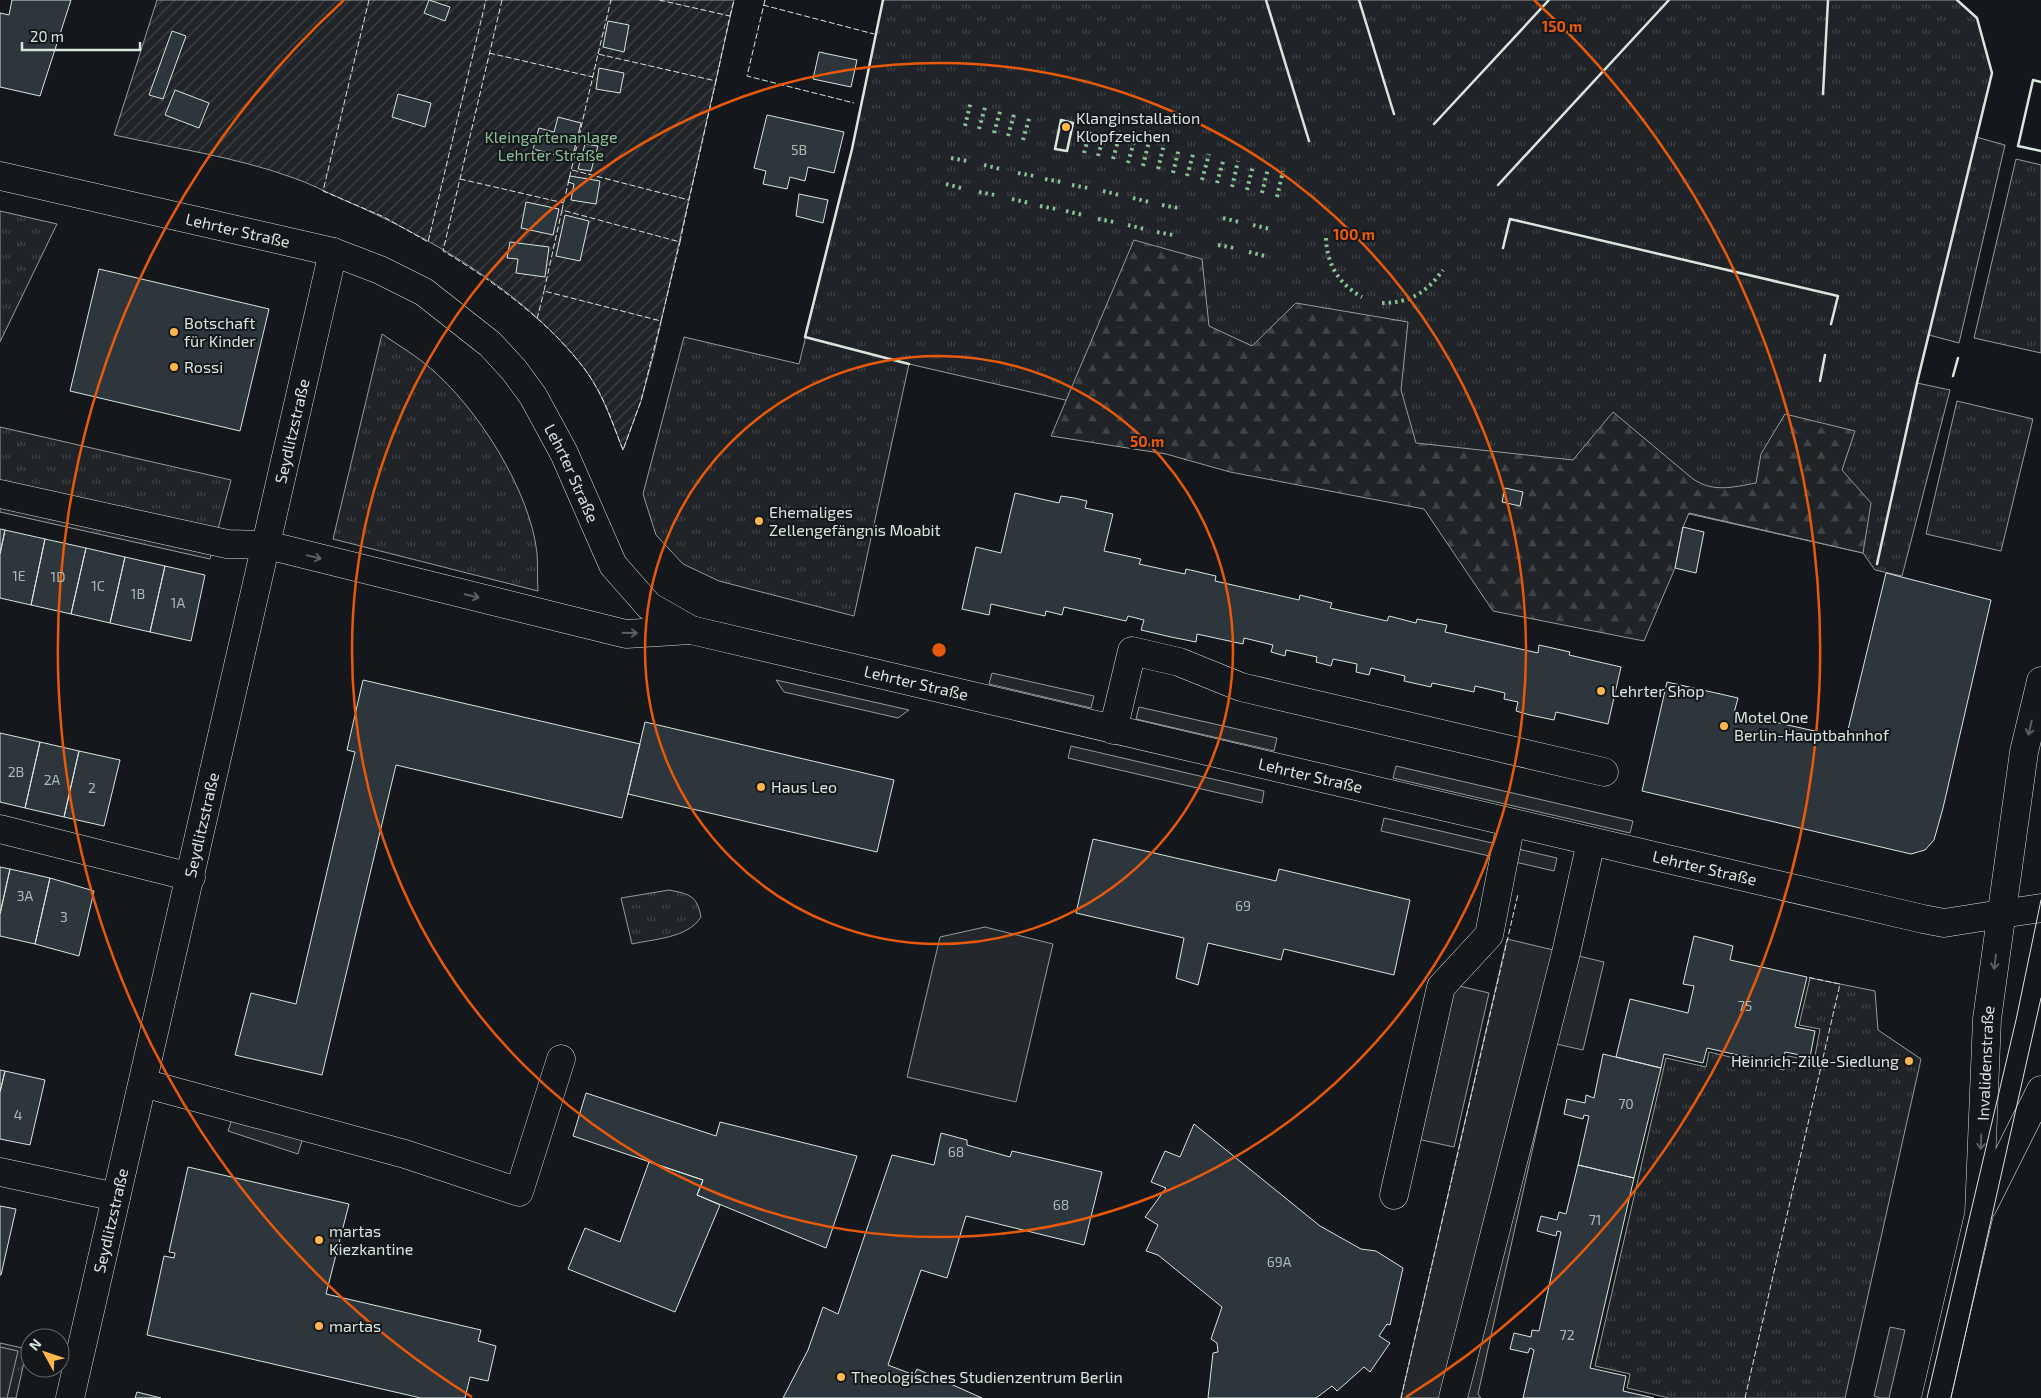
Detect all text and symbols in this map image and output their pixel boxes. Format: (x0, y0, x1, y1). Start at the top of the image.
text: 150 m (1542, 17, 1582, 35)
scale bar (22, 20, 140, 52)
text: 20 m (30, 27, 64, 45)
place label: Klanginstallation Klopfzeichen (1076, 108, 1200, 145)
marker: Klanginstallation Klopfzeichen (1060, 121, 1072, 133)
park label: Kleingartenanlage Lehrter Straße (484, 127, 618, 164)
house number: 5B (791, 141, 807, 158)
street label: Lehrter Straße (184, 209, 292, 251)
text: 100 m (1333, 225, 1375, 243)
place label: Botschaft für Kinder (184, 313, 256, 350)
marker: Botschaft für Kinder (168, 326, 180, 338)
place label: Rossi (184, 357, 223, 376)
marker: Rossi (168, 361, 180, 373)
street label: Seydlitzstraße (270, 377, 313, 485)
street label: Lehrter Straße (541, 420, 603, 525)
text: 50 m (1130, 432, 1164, 450)
place label: Ehemaliges Zellengefängnis Moabit (769, 502, 941, 539)
marker: Ehemaliges Zellengefängnis Moabit (753, 515, 765, 527)
one-way arrow (306, 552, 322, 562)
house number: 1E (12, 567, 26, 584)
house number: 1D (51, 568, 65, 585)
house number: 1C (91, 577, 105, 594)
house number: 1B (131, 585, 145, 602)
one-way arrow (464, 591, 480, 601)
house number: 1A (171, 594, 185, 611)
one-way arrow (622, 628, 638, 638)
centre of rings (930, 641, 948, 659)
street label: Lehrter Straße (862, 661, 970, 704)
place label: Lehrter Shop (1611, 681, 1704, 700)
marker: Lehrter Shop (1595, 685, 1607, 697)
place label: Motel One Berlin-Hauptbahnhof (1734, 707, 1890, 744)
marker: Motel One Berlin-Hauptbahnhof (1718, 720, 1730, 732)
one-way arrow (2025, 720, 2034, 736)
street label: Lehrter Straße (1257, 753, 1365, 796)
house number: 2B (8, 763, 24, 780)
house number: 2A (44, 771, 61, 788)
street label: Seydlitzstraße (180, 771, 222, 879)
place label: Haus Leo (771, 777, 837, 796)
house number: 2 (88, 779, 96, 796)
marker: Haus Leo (755, 781, 767, 793)
street label: Lehrter Straße (1651, 846, 1759, 889)
house number: 3A (17, 887, 34, 904)
house number: 69 (1235, 897, 1251, 914)
house number: 3 (60, 908, 68, 925)
one-way arrow (1989, 954, 1999, 970)
house number: 75 (1738, 997, 1752, 1014)
street label: Invalidenstraße (1973, 1004, 1998, 1121)
place label: Heinrich-Zille-Siedlung (1731, 1051, 1899, 1070)
marker: Heinrich-Zille-Siedlung (1903, 1055, 1915, 1067)
house number: 70 (1618, 1095, 1634, 1112)
house number: 4 (14, 1106, 22, 1123)
one-way arrow (1977, 1134, 1986, 1150)
house number: 68 (948, 1143, 964, 1160)
street label: Seydlitzstraße (89, 1166, 131, 1275)
house number: 68 (1053, 1196, 1069, 1213)
house number: 71 (1589, 1211, 1601, 1228)
place label: martas Kiezkantine (329, 1221, 413, 1258)
marker: martas Kiezkantine (313, 1234, 325, 1246)
house number: 69A (1267, 1253, 1292, 1270)
place label: martas (329, 1316, 381, 1335)
marker: martas (313, 1320, 325, 1332)
house number: 72 (1559, 1326, 1575, 1343)
north arrow (20, 1328, 70, 1378)
text: N (25, 1335, 44, 1354)
place label: Theologisches Studienzentrum Berlin (851, 1367, 1123, 1386)
marker: Theologisches Studienzentrum Berlin (835, 1371, 847, 1383)

